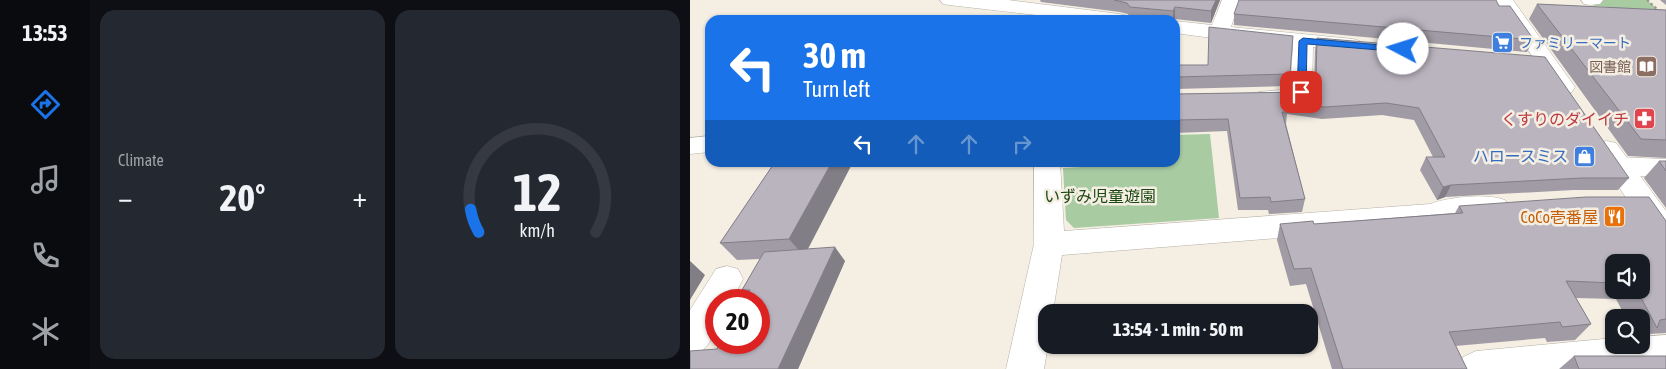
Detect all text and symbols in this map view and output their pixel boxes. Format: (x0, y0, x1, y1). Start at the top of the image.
text: 13:53 (22, 20, 68, 46)
position arrow (1376, 22, 1428, 74)
supermarket icon: ファミリーマート (1491, 31, 1515, 55)
icon: left (720, 35, 785, 100)
text: 30 m (803, 35, 866, 75)
place label: ファミリーマート (1519, 35, 1631, 51)
library icon: 図書館 (1635, 55, 1659, 79)
place label: 図書館 (1589, 59, 1631, 75)
pin (1280, 71, 1322, 113)
text: Turn left (803, 76, 870, 102)
icon: arrive (1287, 78, 1315, 106)
icon: directions (28, 87, 63, 122)
pharmacy icon: くすりのダイイチ (1633, 107, 1657, 131)
place label: くすりのダイイチ (1501, 110, 1629, 128)
icon: left (849, 130, 877, 158)
icon: ahead (902, 130, 930, 158)
icon: ahead (955, 130, 983, 158)
icon: right (1008, 130, 1036, 158)
shop icon: ハロースミス (1572, 144, 1596, 168)
place label: ハロースミス (1473, 147, 1568, 165)
text: Climate (118, 151, 164, 169)
icon: music (28, 162, 63, 197)
text: 12 (513, 162, 562, 222)
text: 20° (219, 176, 266, 219)
text: − (118, 181, 133, 213)
text: + (352, 181, 367, 213)
park label: いずみ児童遊園 (1044, 187, 1156, 205)
restaurant icon: CoCo壱番屋 (1602, 205, 1626, 229)
place label: CoCo壱番屋 (1521, 208, 1598, 226)
text: km/h (520, 220, 555, 241)
icon: phone (28, 238, 63, 273)
map controls (1605, 254, 1650, 354)
button: sound (1605, 254, 1650, 299)
speed limit sign: 20 (705, 289, 770, 354)
button: search (1605, 309, 1650, 354)
icon: climate (28, 314, 63, 349)
text: 13:54 · 1 min · 50 m (1113, 318, 1243, 340)

